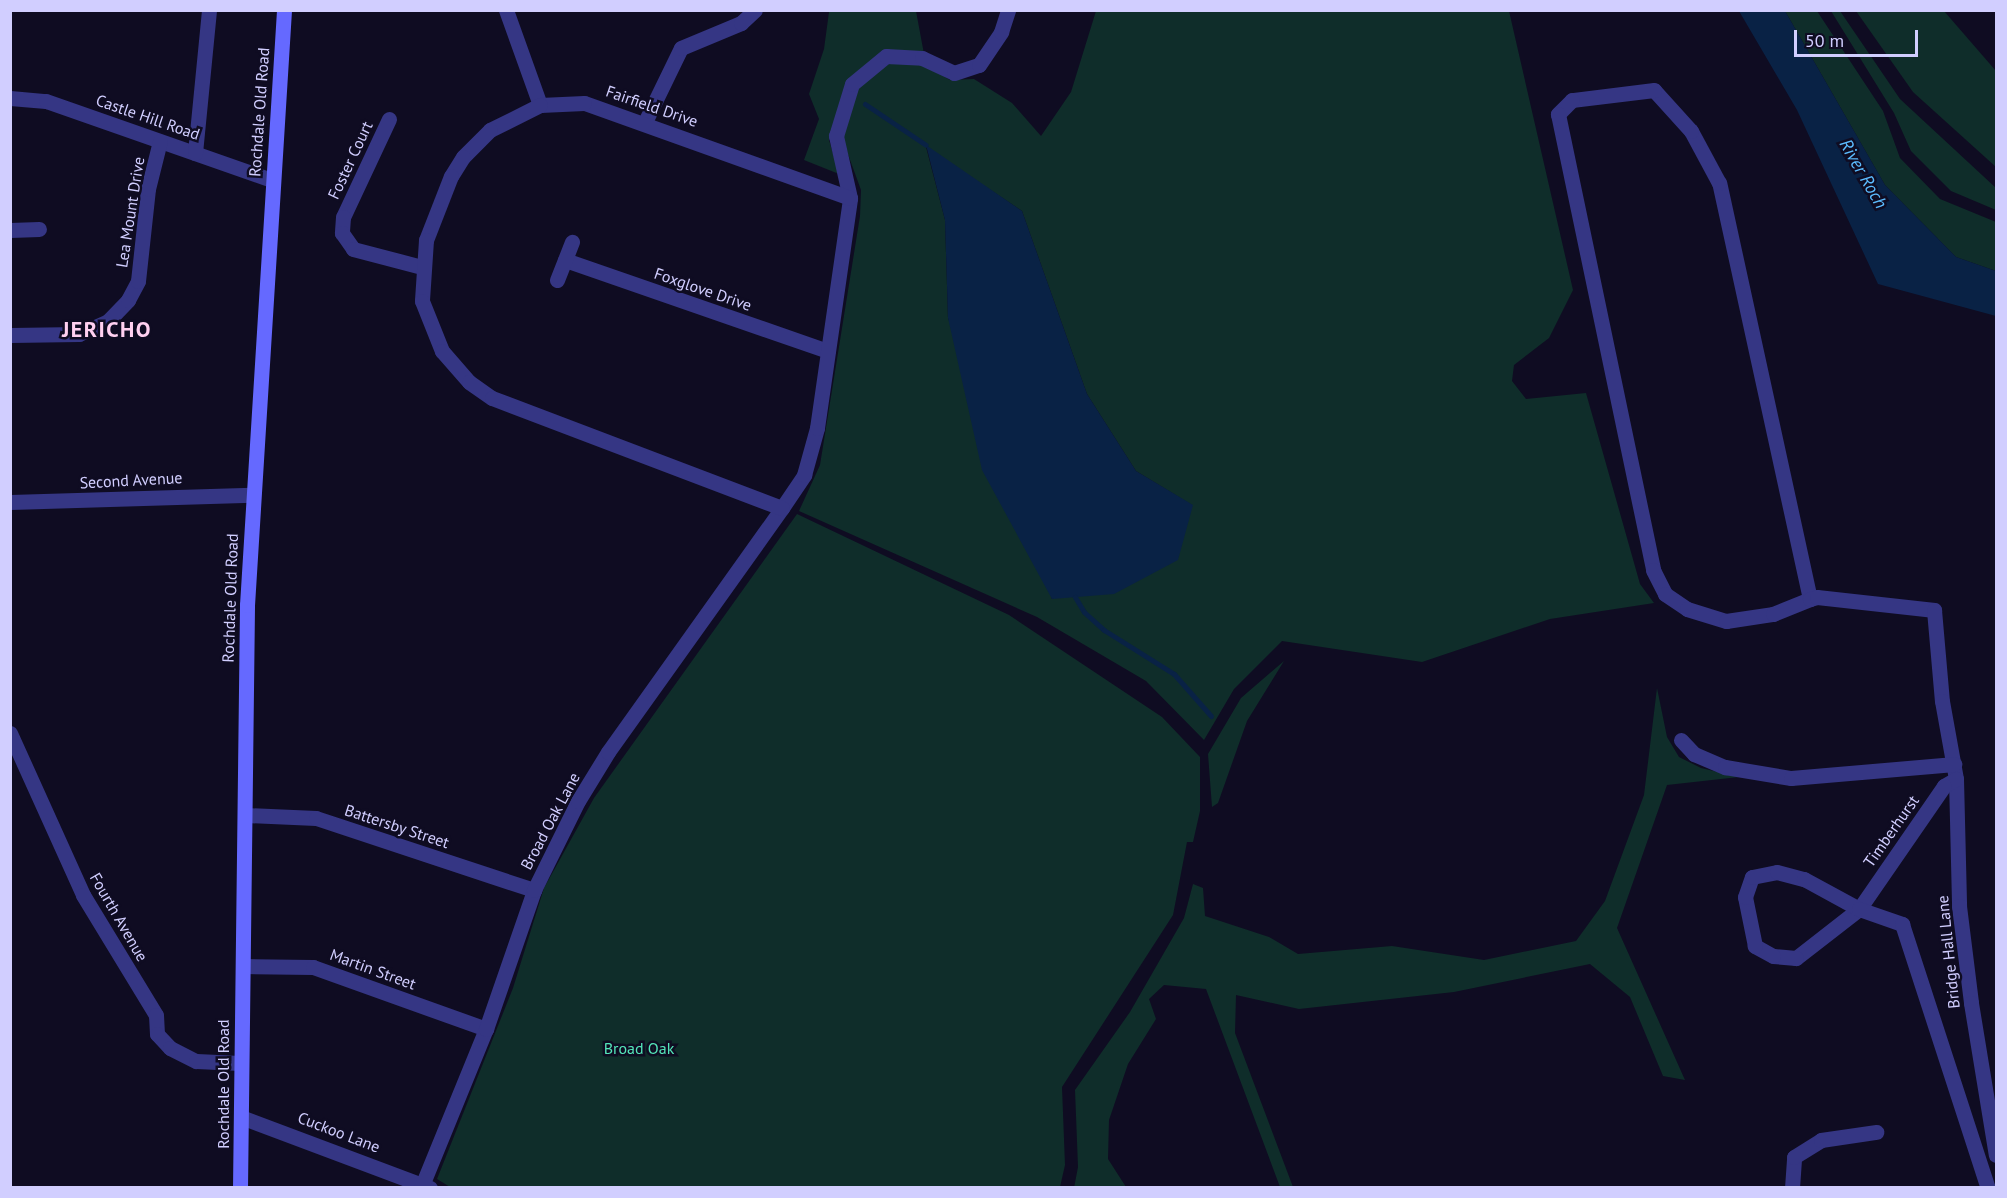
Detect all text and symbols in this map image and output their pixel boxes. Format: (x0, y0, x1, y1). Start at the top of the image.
scale bar (1797, 18, 1922, 56)
text: 50 m (1805, 29, 1844, 52)
street label: Rochdale Old Road (245, 47, 273, 177)
street label: Fairfield Drive (603, 81, 701, 131)
street label: Castle Hill Road (94, 90, 202, 144)
street label: Foster Court (324, 118, 376, 202)
water label: River Roch (1834, 135, 1892, 213)
street label: Lea Mount Drive (112, 155, 148, 269)
street label: Foxglove Drive (652, 263, 754, 315)
district label: JERICHO (62, 317, 152, 343)
street label: Second Avenue (79, 468, 183, 492)
street label: Rochdale Old Road (218, 533, 242, 663)
street label: Broad Oak Lane (516, 769, 584, 873)
street label: Timberhurst (1859, 791, 1923, 871)
street label: Battersby Street (342, 800, 452, 852)
street label: Fourth Avenue (86, 869, 152, 965)
street label: Bridge Hall Lane (1933, 894, 1963, 1010)
street label: Martin Street (327, 945, 419, 993)
street label: Rochdale Old Road (213, 1019, 233, 1149)
park label: Broad Oak (604, 1038, 674, 1058)
street label: Cuckoo Lane (295, 1108, 383, 1156)

